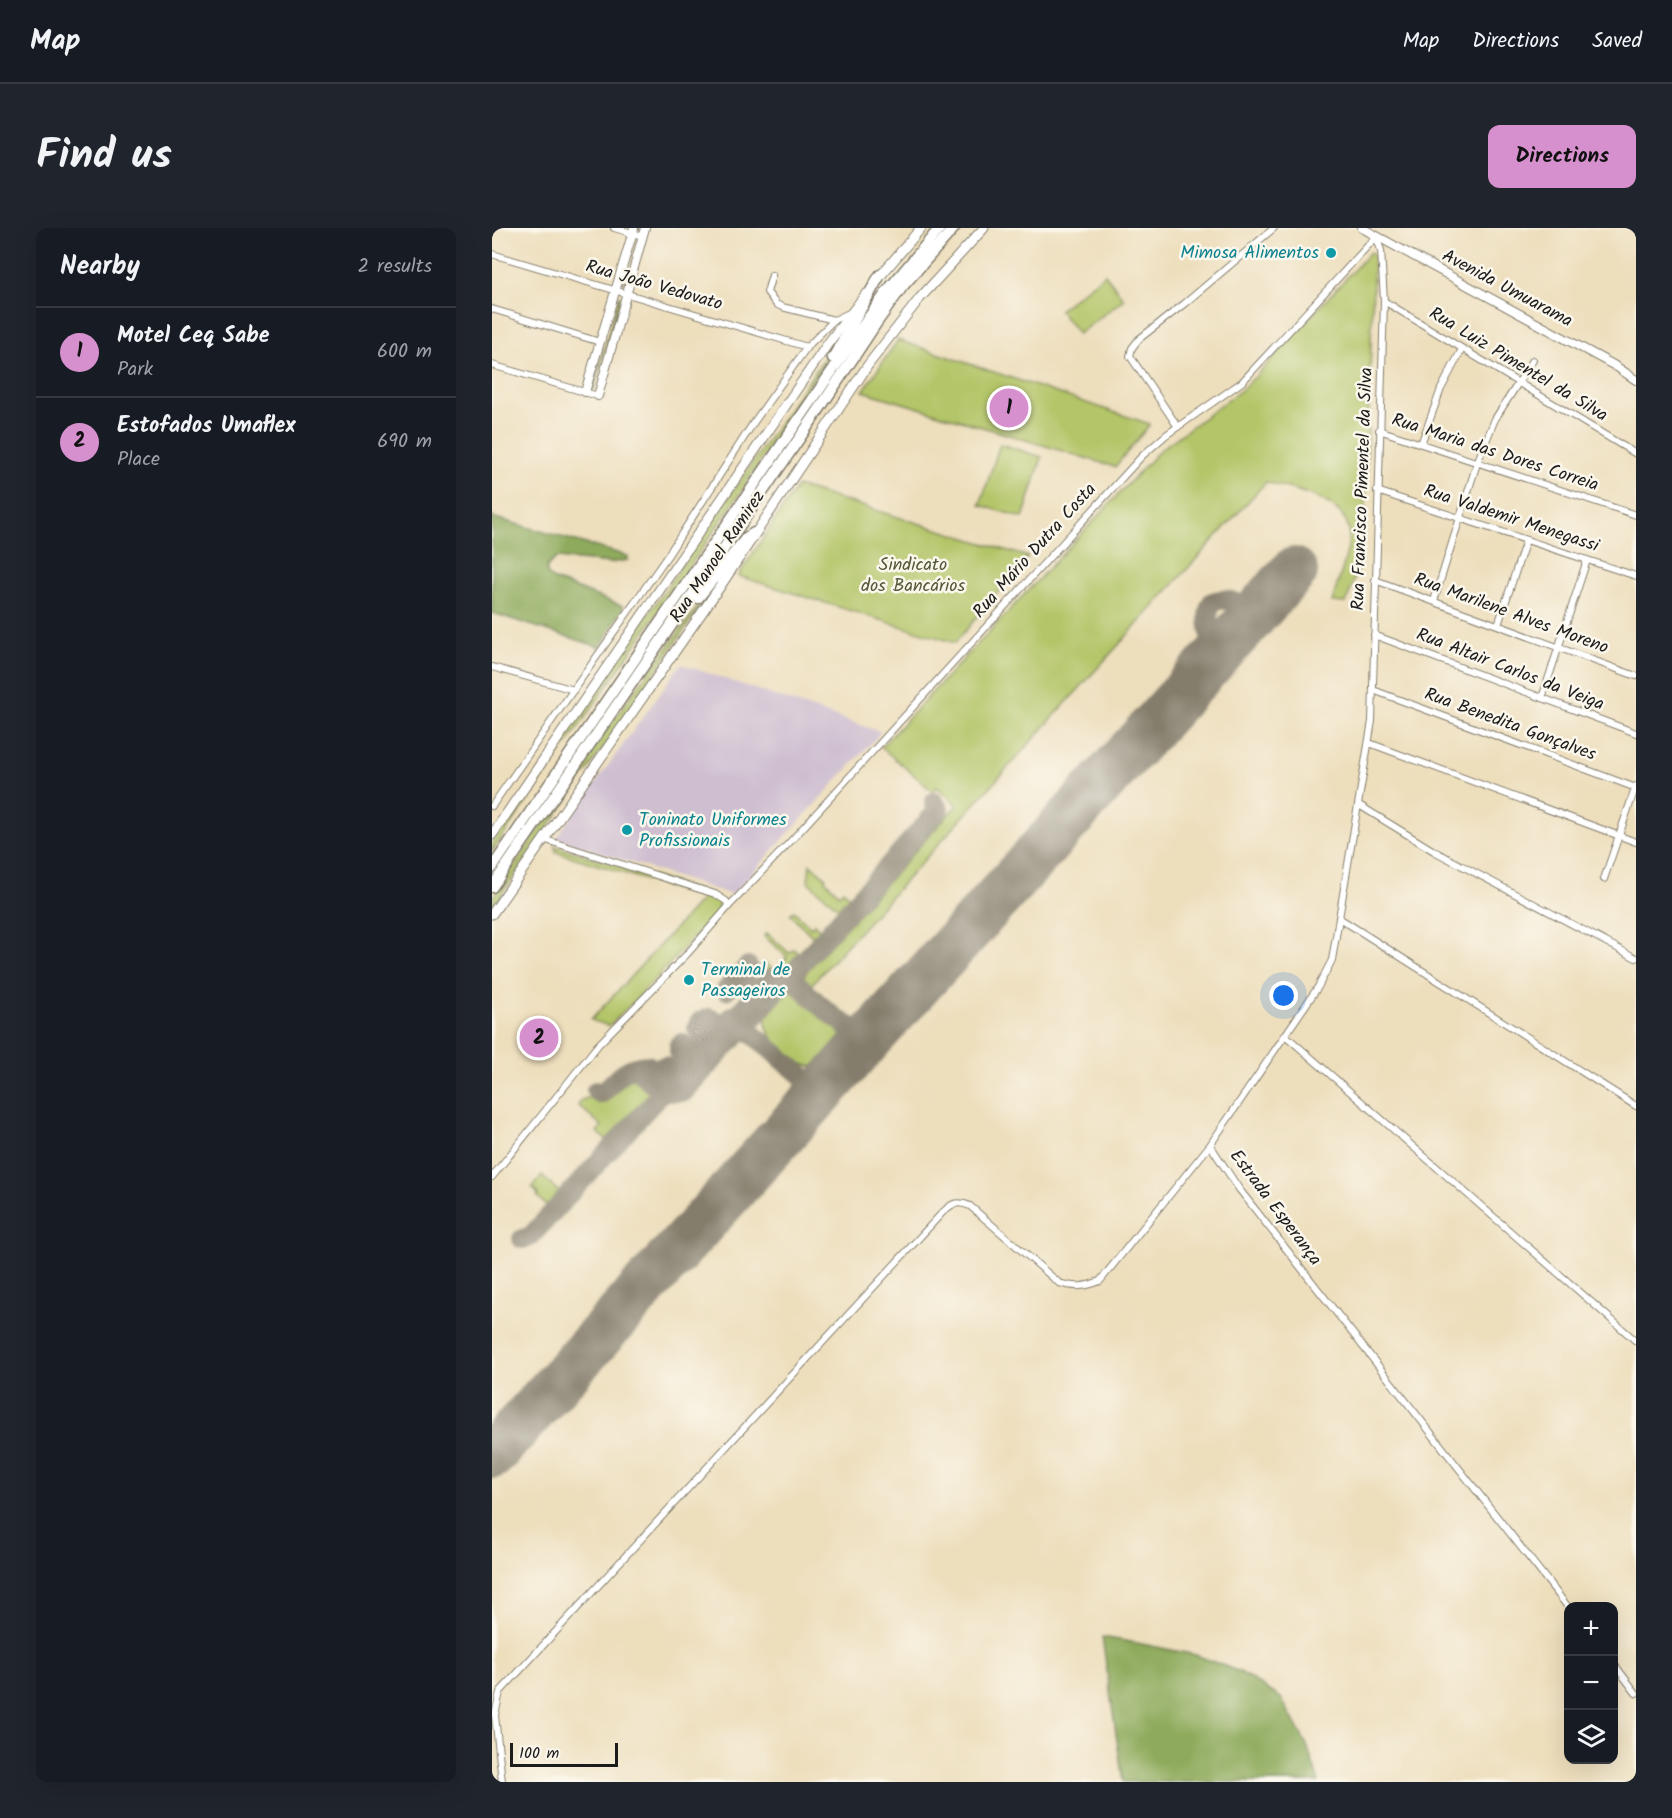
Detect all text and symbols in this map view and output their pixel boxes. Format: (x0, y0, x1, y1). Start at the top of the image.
text: Map (30, 19, 81, 64)
text: Map (1403, 25, 1439, 58)
text: Directions (1472, 25, 1559, 58)
text: Saved (1592, 25, 1642, 58)
text: Find us (36, 123, 172, 190)
button: Directions (1488, 125, 1636, 188)
place label: Mimosa Alimentos (1180, 239, 1319, 268)
street label: Avenida Umuarama (1436, 242, 1578, 336)
text: Nearby (60, 246, 140, 288)
marker: Mimosa Alimentos (1324, 246, 1338, 260)
text: 2 results (357, 251, 432, 283)
street label: Rua João Vedovato (582, 253, 726, 319)
street label: Rua Luiz Pimentel da Silva (1423, 300, 1613, 430)
text: Motel Ceq Sabe (117, 319, 269, 354)
text: 1 (76, 336, 83, 368)
text: 600 m (377, 336, 432, 368)
text: Park (117, 354, 153, 386)
street label: Rua Francisco Pimentel da Silva (1344, 367, 1382, 611)
pin: 1 (990, 386, 1028, 430)
street label: Rua Maria das Dores Correia (1388, 406, 1602, 500)
text: Estofados Umaflex (117, 409, 296, 444)
text: 2 (74, 426, 85, 458)
text: 690 m (377, 426, 432, 458)
text: Place (117, 444, 160, 476)
street label: Rua Mário Dutra Costa (966, 477, 1104, 625)
street label: Rua Valdemir Menegassi (1420, 477, 1603, 561)
street label: Rua Manoel Ramirez (663, 485, 773, 629)
park label: Sindicato dos Bancários (861, 551, 965, 601)
street label: Rua Marilene Alves Moreno (1410, 565, 1612, 663)
street label: Rua Altair Carlos da Veiga (1412, 621, 1608, 719)
street label: Rua Benedita Gonçalves (1420, 680, 1600, 770)
place label: Toninato Uniformes Profissionais (639, 806, 787, 856)
marker: Toninato Uniformes Profissionais (620, 823, 634, 837)
place label: Terminal de Passageiros (701, 956, 790, 1006)
marker: Terminal de Passageiros (682, 973, 696, 987)
your location (1269, 981, 1298, 1010)
pin: 2 (520, 1016, 558, 1060)
street label: Estrada Esperança (1221, 1144, 1329, 1272)
map controls (1564, 1602, 1618, 1764)
button: + (1564, 1602, 1618, 1656)
button: − (1564, 1656, 1618, 1710)
button: layers (1564, 1710, 1618, 1764)
scale bar (510, 1740, 618, 1768)
text: 100 m (519, 1741, 559, 1766)

